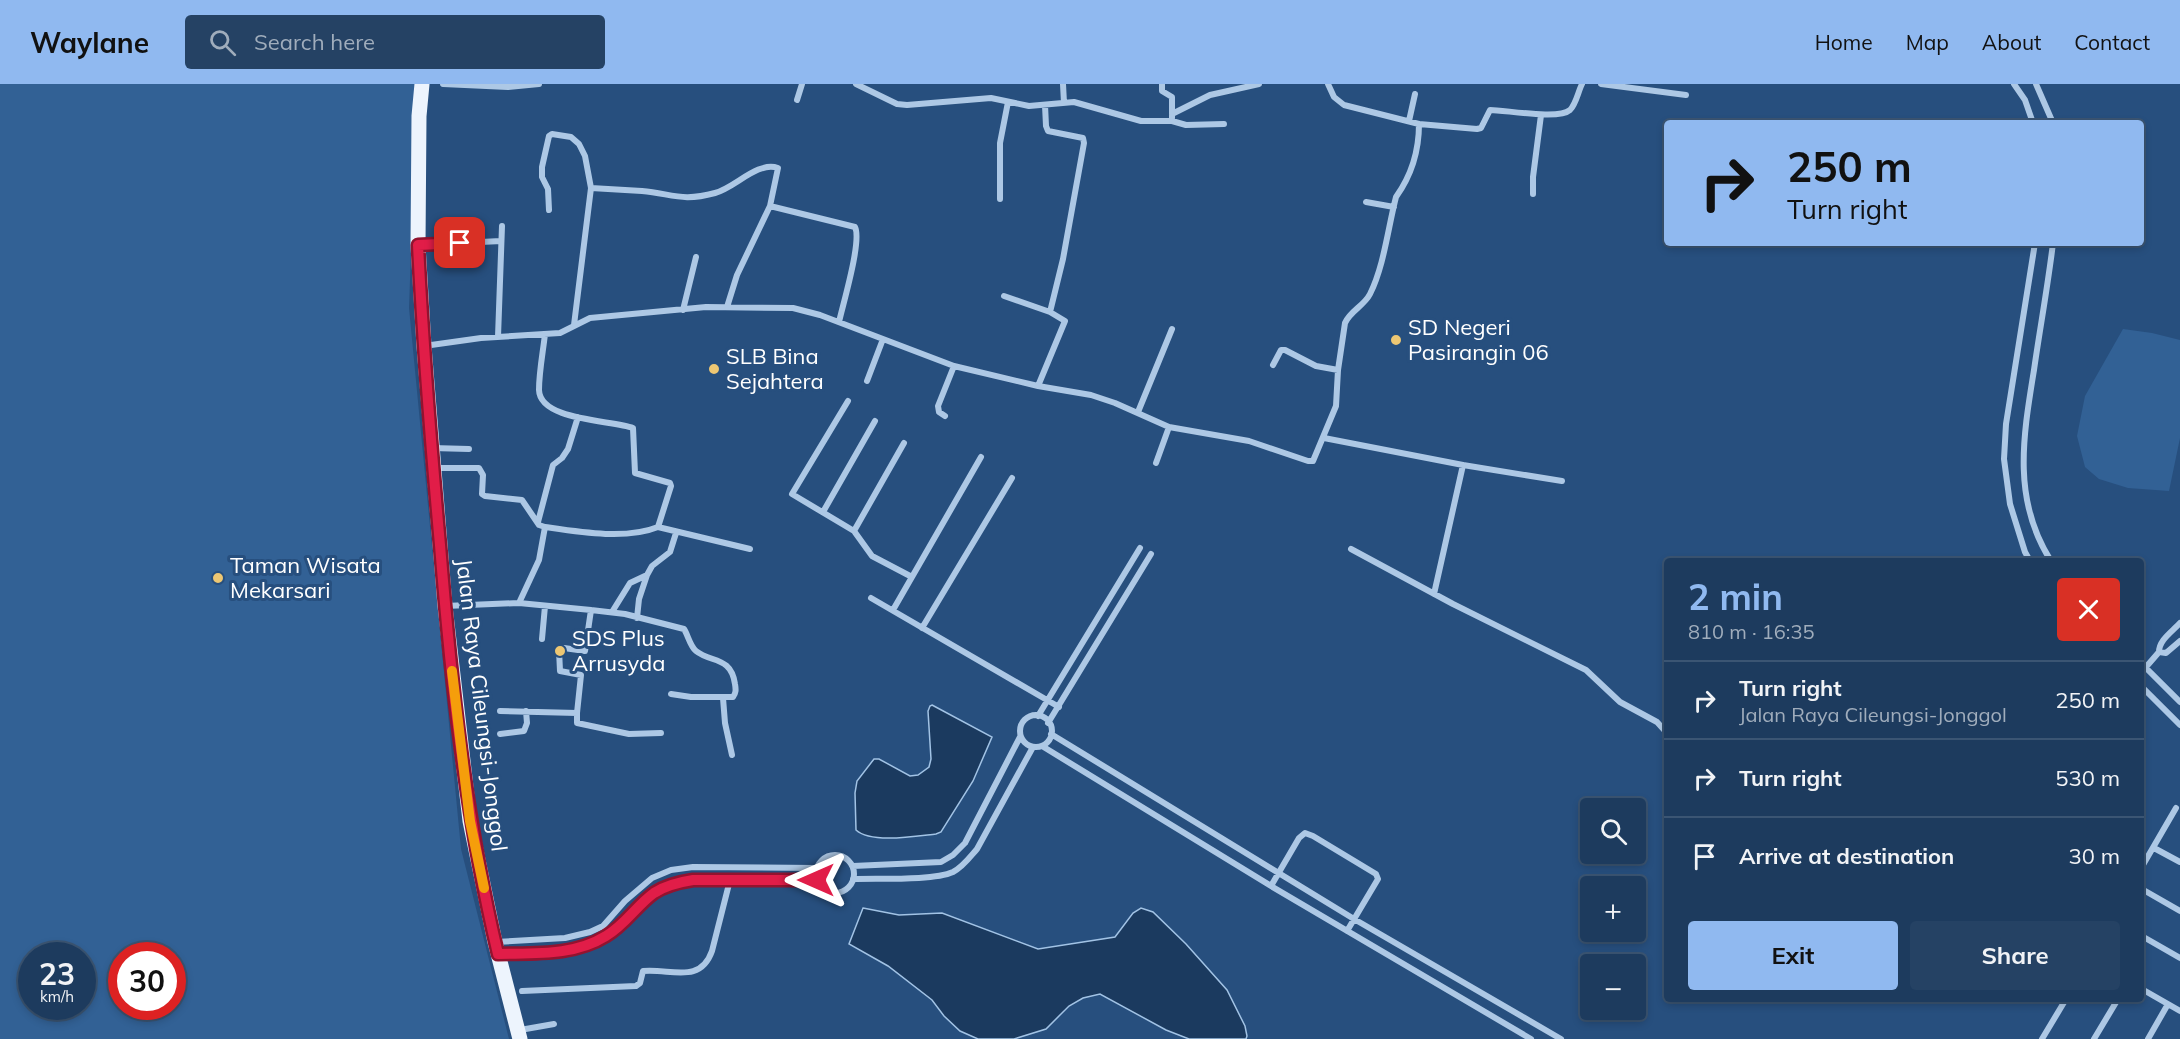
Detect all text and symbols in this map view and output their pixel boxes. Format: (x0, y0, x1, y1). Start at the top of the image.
search box (185, 15, 605, 69)
text: Waylane (30, 25, 149, 60)
icon: search (206, 26, 239, 59)
text: Search here (254, 28, 375, 56)
text: Home (1815, 29, 1873, 55)
text: Map (1906, 29, 1949, 55)
text: About (1982, 29, 2041, 55)
text: Contact (2074, 29, 2150, 55)
text: 250 m (1787, 140, 1912, 193)
icon: right (1688, 144, 1766, 222)
text: Turn right (1787, 192, 1907, 226)
pin (434, 217, 485, 268)
icon: arrive (443, 226, 476, 259)
place label: SD Negeri Pasirangin 06 (1408, 313, 1549, 366)
marker: SD Negeri Pasirangin 06 (1389, 333, 1403, 347)
place label: SLB Bina Sejahtera (726, 342, 824, 395)
marker: SLB Bina Sejahtera (707, 362, 721, 376)
place label: Taman Wisata Mekarsari (230, 551, 381, 604)
street label: Jalan Raya Cileungsi-Jonggol (450, 557, 514, 853)
marker: Taman Wisata Mekarsari (211, 571, 225, 585)
text: 2 min (1688, 574, 1783, 619)
button: close (2057, 578, 2120, 641)
text: 810 m · 16:35 (1688, 619, 1814, 644)
place label: SDS Plus Arrusyda (572, 624, 665, 677)
marker: SDS Plus Arrusyda (553, 644, 567, 658)
text: Turn right (1739, 674, 1842, 702)
icon: right (1688, 684, 1721, 717)
text: 250 m (2055, 686, 2120, 714)
text: Jalan Raya Cileungsi-Jonggol (1739, 702, 2007, 727)
icon: right (1688, 762, 1721, 795)
text: Turn right (1739, 764, 1842, 792)
text: 530 m (2055, 764, 2120, 792)
map controls (1580, 798, 1646, 1020)
button: search (1580, 798, 1646, 864)
icon: arrive (1688, 840, 1721, 873)
text: Arrive at destination (1739, 842, 1954, 870)
text: 30 m (2069, 842, 2120, 870)
position arrow (784, 848, 848, 912)
button: + (1580, 876, 1646, 942)
button: Exit (1688, 921, 1898, 990)
button: Share (1910, 921, 2120, 990)
speed limit sign: 30 (108, 942, 186, 1020)
button: − (1580, 954, 1646, 1020)
text: 23 (39, 955, 75, 993)
text: km/h (40, 987, 74, 1006)

